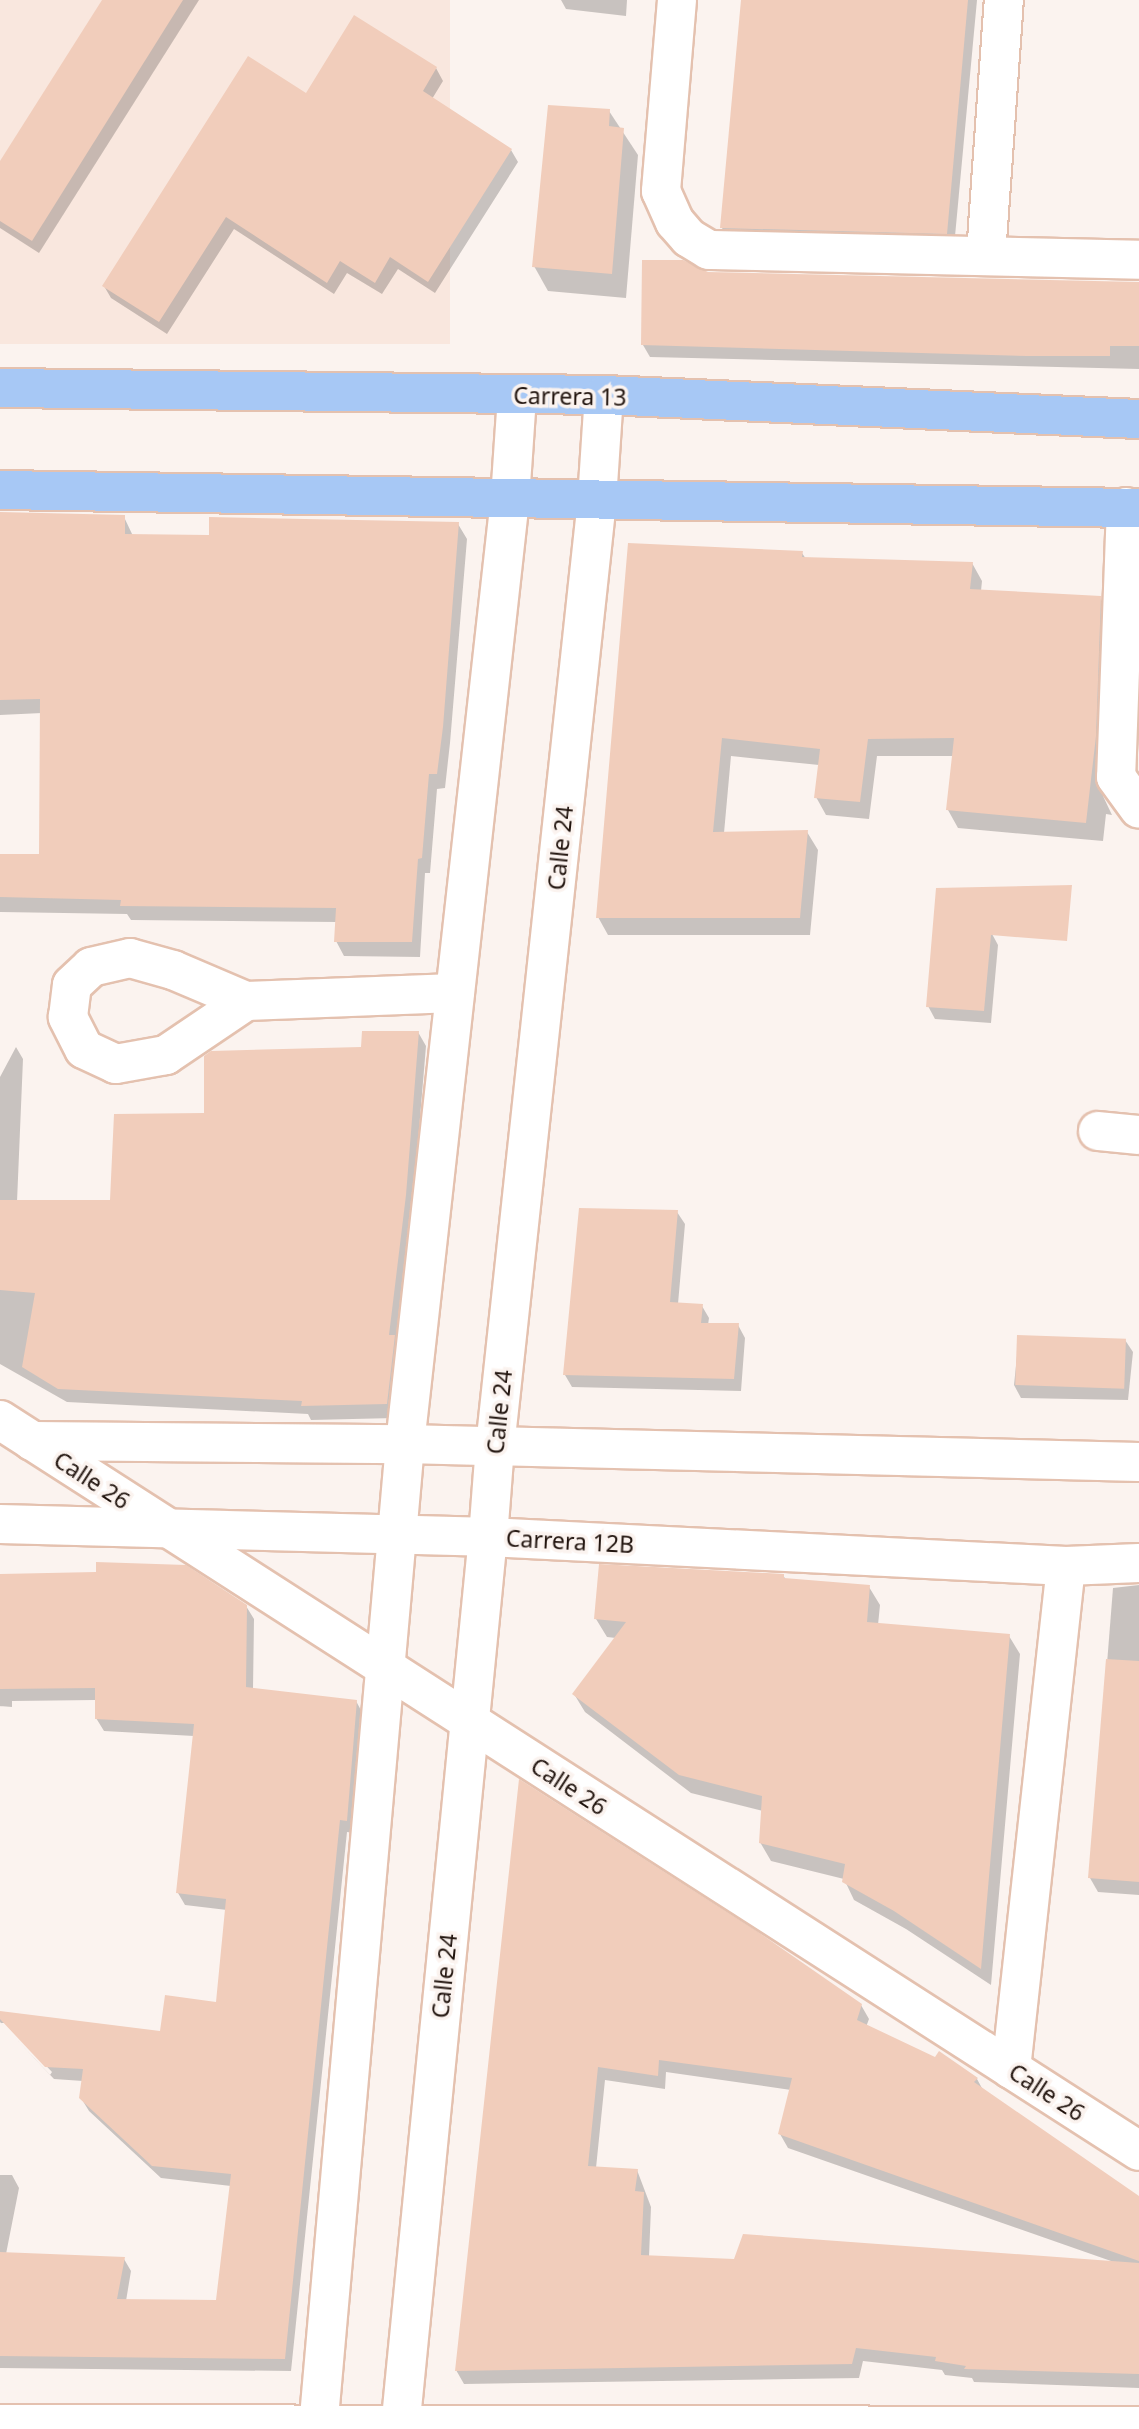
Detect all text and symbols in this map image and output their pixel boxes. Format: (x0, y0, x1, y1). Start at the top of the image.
street label: Carrera 13 (513, 381, 627, 411)
street label: Calle 24 (542, 805, 578, 891)
street label: Calle 24 (481, 1369, 517, 1455)
street label: Calle 26 (49, 1445, 135, 1515)
street label: Carrera 12B (505, 1524, 635, 1558)
street label: Calle 26 (526, 1751, 612, 1821)
street label: Calle 24 (426, 1933, 462, 2019)
street label: Calle 26 (1004, 2057, 1090, 2127)

